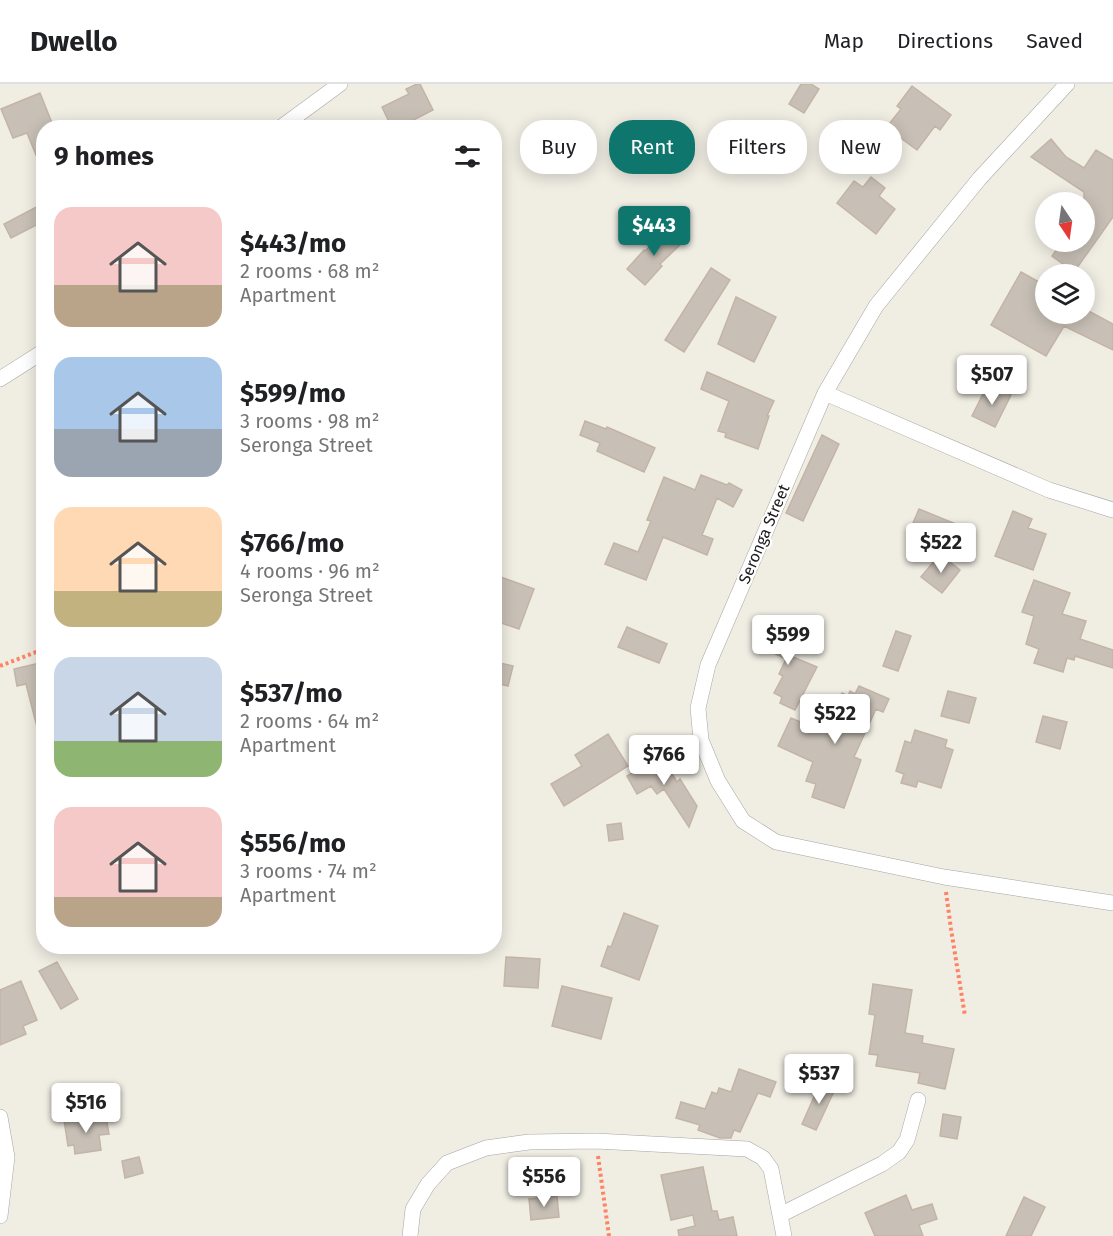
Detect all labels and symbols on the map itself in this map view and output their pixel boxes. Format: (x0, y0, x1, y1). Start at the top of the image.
north arrow (1035, 192, 1095, 252)
pin: $443 (618, 206, 690, 257)
pin: $507 (956, 355, 1028, 406)
street label: Seronga Street (735, 481, 794, 587)
pin: $522 (905, 523, 977, 574)
pin: $599 (752, 615, 824, 666)
pin: $522 (799, 694, 871, 745)
pin: $766 (628, 735, 700, 786)
pin: $537 (783, 1054, 855, 1105)
pin: $516 (50, 1083, 122, 1134)
pin: $556 (508, 1157, 580, 1208)

